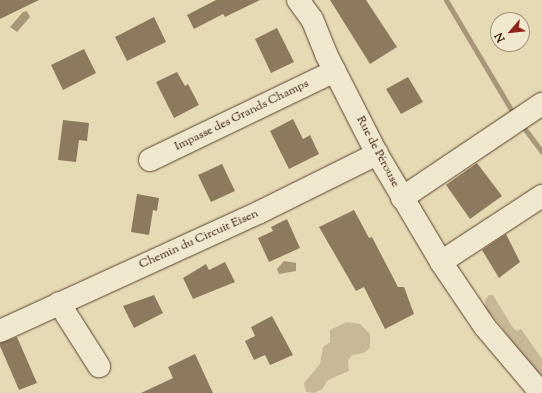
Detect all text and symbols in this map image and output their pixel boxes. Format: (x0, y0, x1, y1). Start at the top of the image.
north arrow (490, 12, 530, 52)
text: N (491, 30, 509, 45)
street label: Impasse des Grands Champs (173, 77, 311, 155)
street label: Rue de Pérouse (352, 114, 402, 190)
street label: Chemin du Circuit Eisen (137, 207, 261, 273)

